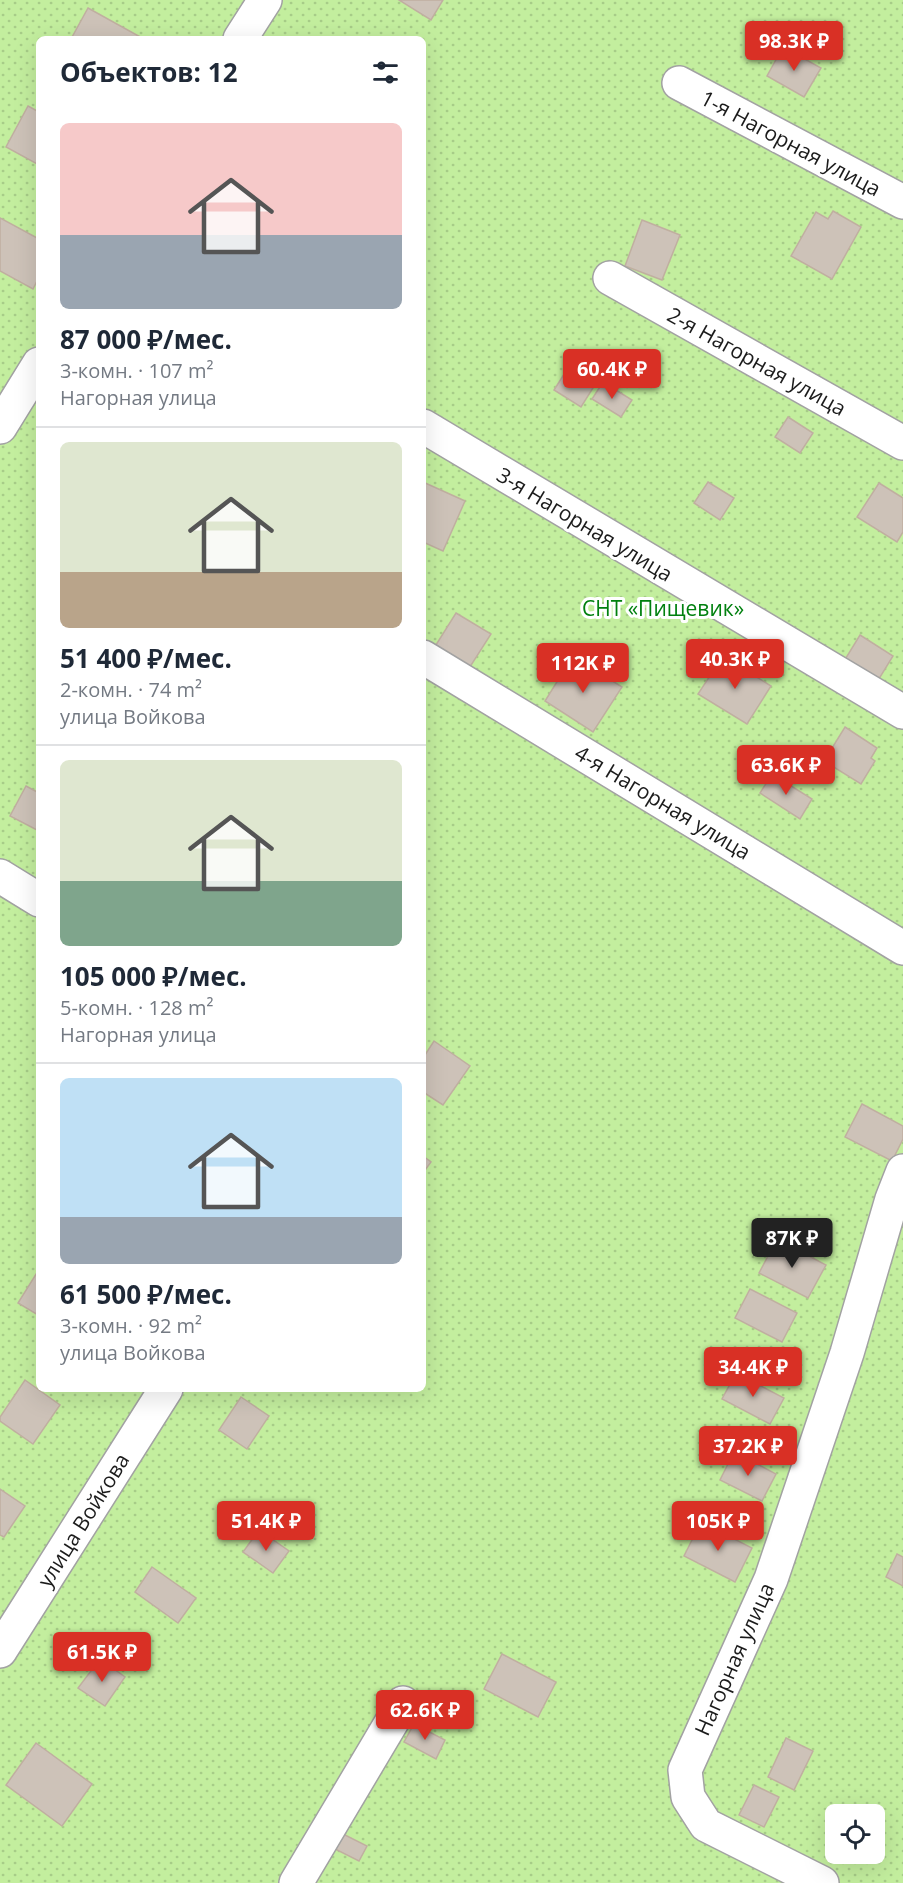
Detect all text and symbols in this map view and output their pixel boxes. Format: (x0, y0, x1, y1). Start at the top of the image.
pin: 98.3K ₽ (739, 21, 849, 72)
text: 98.3K ₽ (759, 27, 829, 54)
text: Объектов: 12 (60, 54, 238, 90)
icon: filters (369, 56, 402, 89)
street label: 1-я Нагорная улица (696, 84, 886, 202)
icon: home (177, 162, 285, 270)
street label: 2-я Нагорная улица (663, 300, 851, 422)
text: 87 000 ₽/мес. (60, 321, 232, 357)
pin: 60.4K ₽ (557, 349, 667, 400)
text: 60.4K ₽ (577, 355, 647, 382)
text: 3-комн. · 107 m² (60, 357, 213, 384)
text: Нагорная улица (60, 384, 217, 411)
street label: 3-я Нагорная улица (492, 460, 678, 588)
icon: home (177, 481, 285, 589)
park label: СНТ «Пищевик» (582, 594, 744, 622)
pin: 40.3K ₽ (680, 639, 790, 690)
text: 51 400 ₽/мес. (60, 640, 232, 676)
pin: 112K ₽ (534, 643, 632, 694)
text: 40.3K ₽ (700, 645, 770, 672)
text: 112K ₽ (551, 649, 615, 676)
text: 2-комн. · 74 m² (60, 676, 202, 703)
text: улица Войкова (60, 703, 206, 730)
street label: 4-я Нагорная улица (570, 738, 756, 866)
pin: 63.6K ₽ (731, 745, 841, 796)
text: 63.6K ₽ (751, 751, 821, 778)
icon: home (177, 799, 285, 907)
text: 105 000 ₽/мес. (60, 958, 247, 994)
text: 5-комн. · 128 m² (60, 994, 213, 1021)
text: Нагорная улица (60, 1021, 217, 1048)
icon: home (177, 1117, 285, 1225)
pin: 87K ₽ (750, 1218, 834, 1269)
text: 87K ₽ (766, 1224, 819, 1251)
text: 61 500 ₽/мес. (60, 1276, 232, 1312)
text: 3-комн. · 92 m² (60, 1312, 202, 1339)
text: улица Войкова (60, 1339, 206, 1366)
pin: 34.4K ₽ (698, 1347, 808, 1398)
text: 34.4K ₽ (718, 1353, 788, 1380)
pin: 37.2K ₽ (693, 1426, 803, 1477)
text: 37.2K ₽ (713, 1432, 783, 1459)
street label: улица Войкова (31, 1448, 135, 1592)
pin: 51.4K ₽ (211, 1501, 321, 1552)
pin: 105K ₽ (669, 1501, 767, 1552)
text: 51.4K ₽ (231, 1507, 301, 1534)
text: 105K ₽ (686, 1507, 750, 1534)
street label: Нагорная улица (688, 1578, 780, 1740)
pin: 61.5K ₽ (47, 1632, 157, 1683)
text: 61.5K ₽ (67, 1638, 137, 1665)
pin: 62.6K ₽ (370, 1690, 480, 1741)
text: 62.6K ₽ (390, 1696, 460, 1723)
map controls (825, 1804, 885, 1864)
button: locate (825, 1804, 885, 1864)

